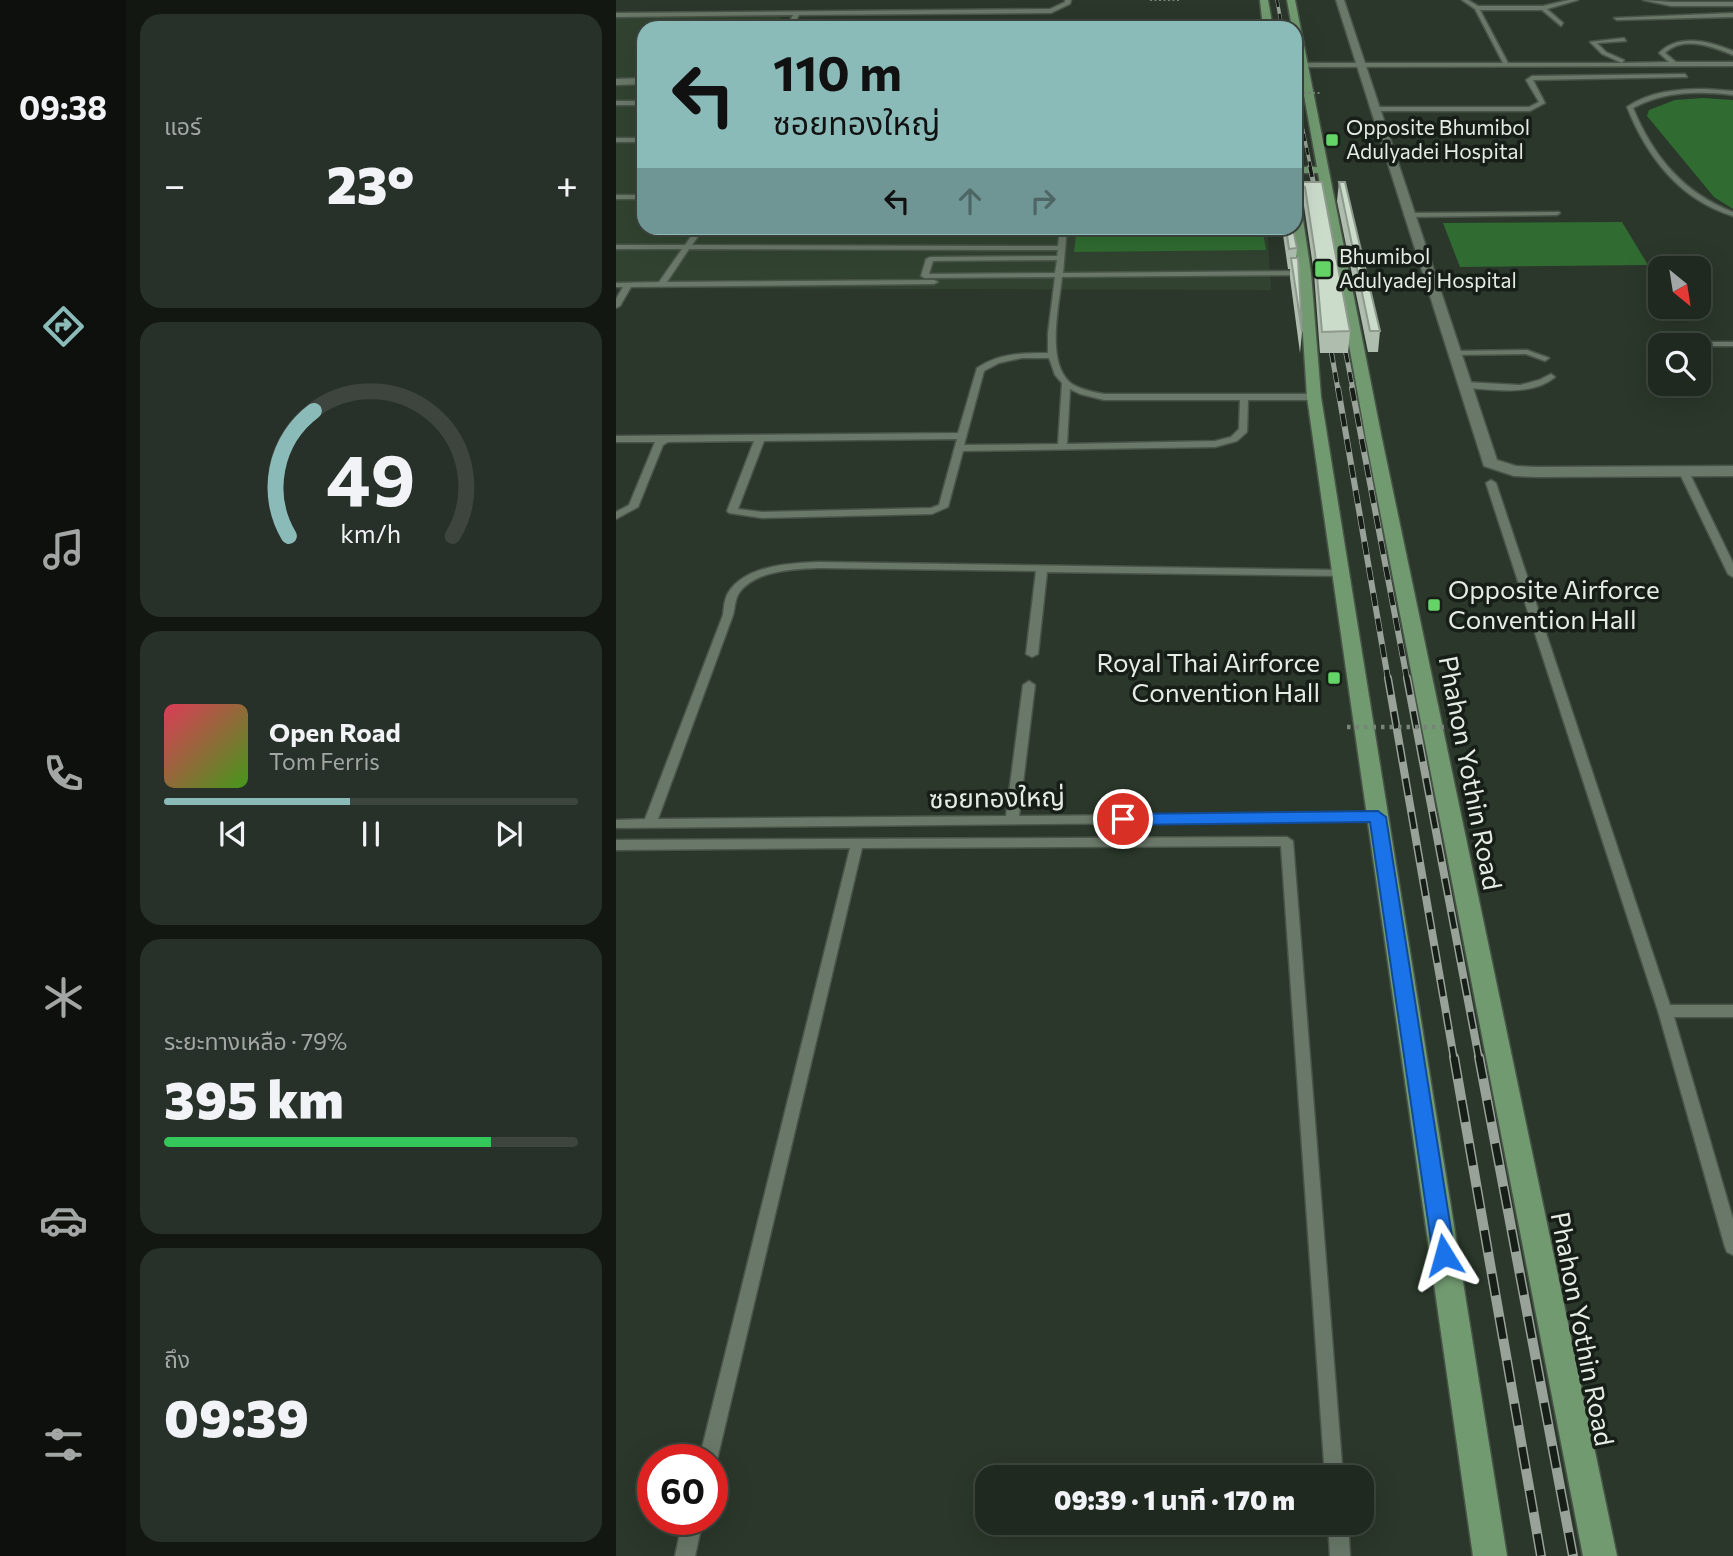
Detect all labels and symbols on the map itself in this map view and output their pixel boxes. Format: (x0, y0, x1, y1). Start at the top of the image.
place label: Opposite Bhumibol Adulyadei Hospital (1346, 114, 1530, 163)
marker: Opposite Bhumibol Adulyadei Hospital (1324, 132, 1340, 148)
place label: Bhumibol Adulyadej Hospital (1339, 243, 1517, 292)
north arrow (1648, 256, 1712, 318)
marker: Bhumibol Adulyadej Hospital (1313, 259, 1333, 279)
place label: Opposite Airforce Convention Hall (1448, 573, 1660, 634)
marker: Opposite Airforce Convention Hall (1426, 597, 1442, 613)
place label: Royal Thai Airforce Convention Hall (1096, 646, 1320, 707)
street label: Phahon Yothin Road (1434, 653, 1509, 892)
marker: Royal Thai Airforce Convention Hall (1326, 670, 1342, 686)
street label: ซอยทองใหญ่ (929, 780, 1065, 813)
pin (1093, 789, 1153, 849)
street label: Phahon Yothin Road (1546, 1209, 1621, 1448)
position arrow (1407, 1218, 1481, 1292)
speed limit sign: 60 (637, 1444, 728, 1535)

